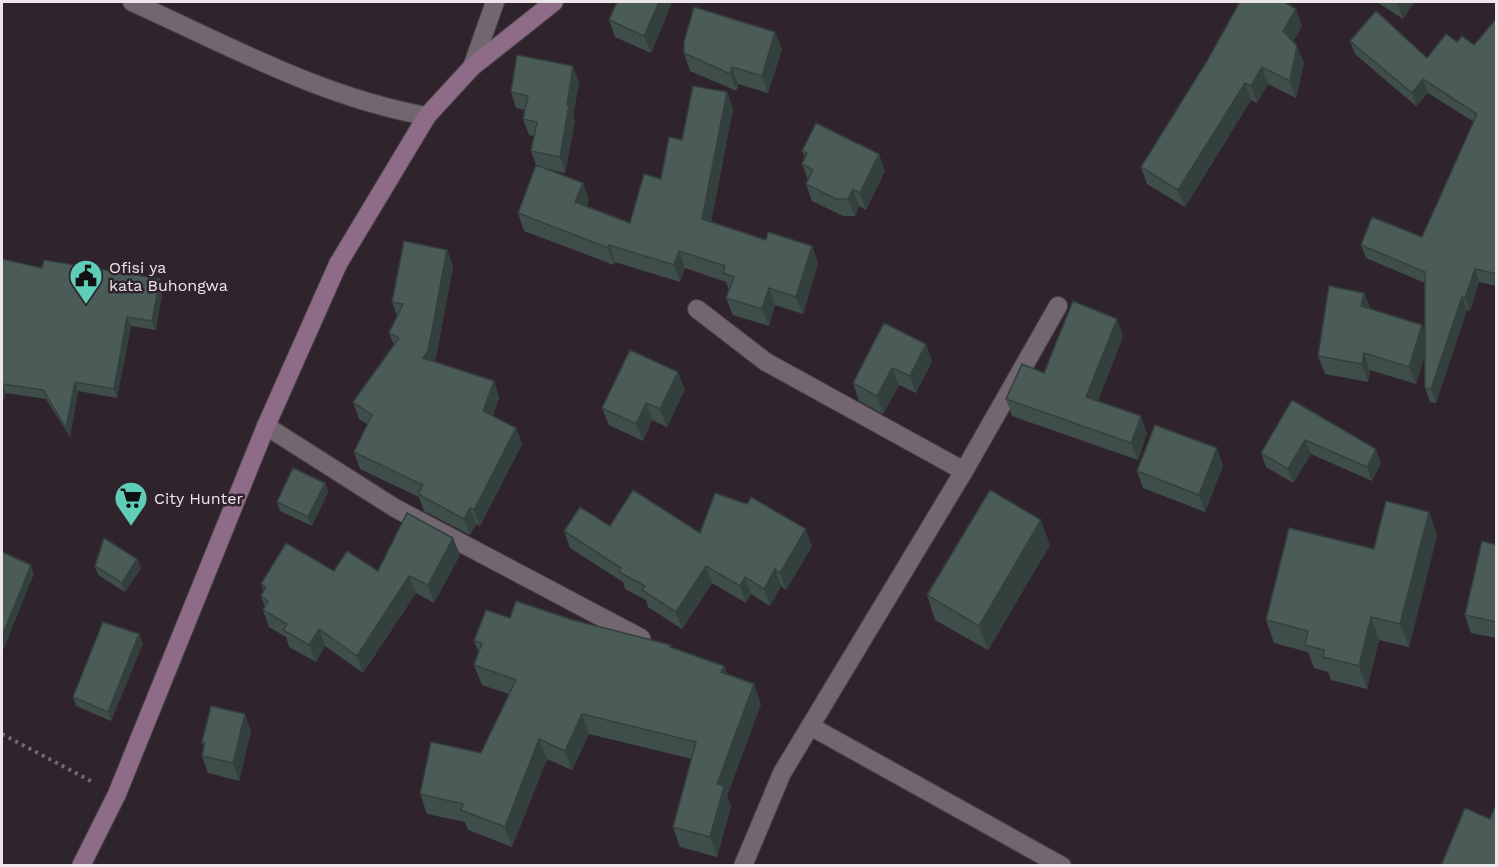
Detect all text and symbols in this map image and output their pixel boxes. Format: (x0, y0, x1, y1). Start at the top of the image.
public building icon: Ofisi ya kata Buhongwa (68, 258, 104, 305)
place label: Ofisi ya kata Buhongwa (109, 258, 228, 295)
supermarket icon: City Hunter (113, 480, 149, 527)
place label: City Hunter (154, 489, 243, 508)

